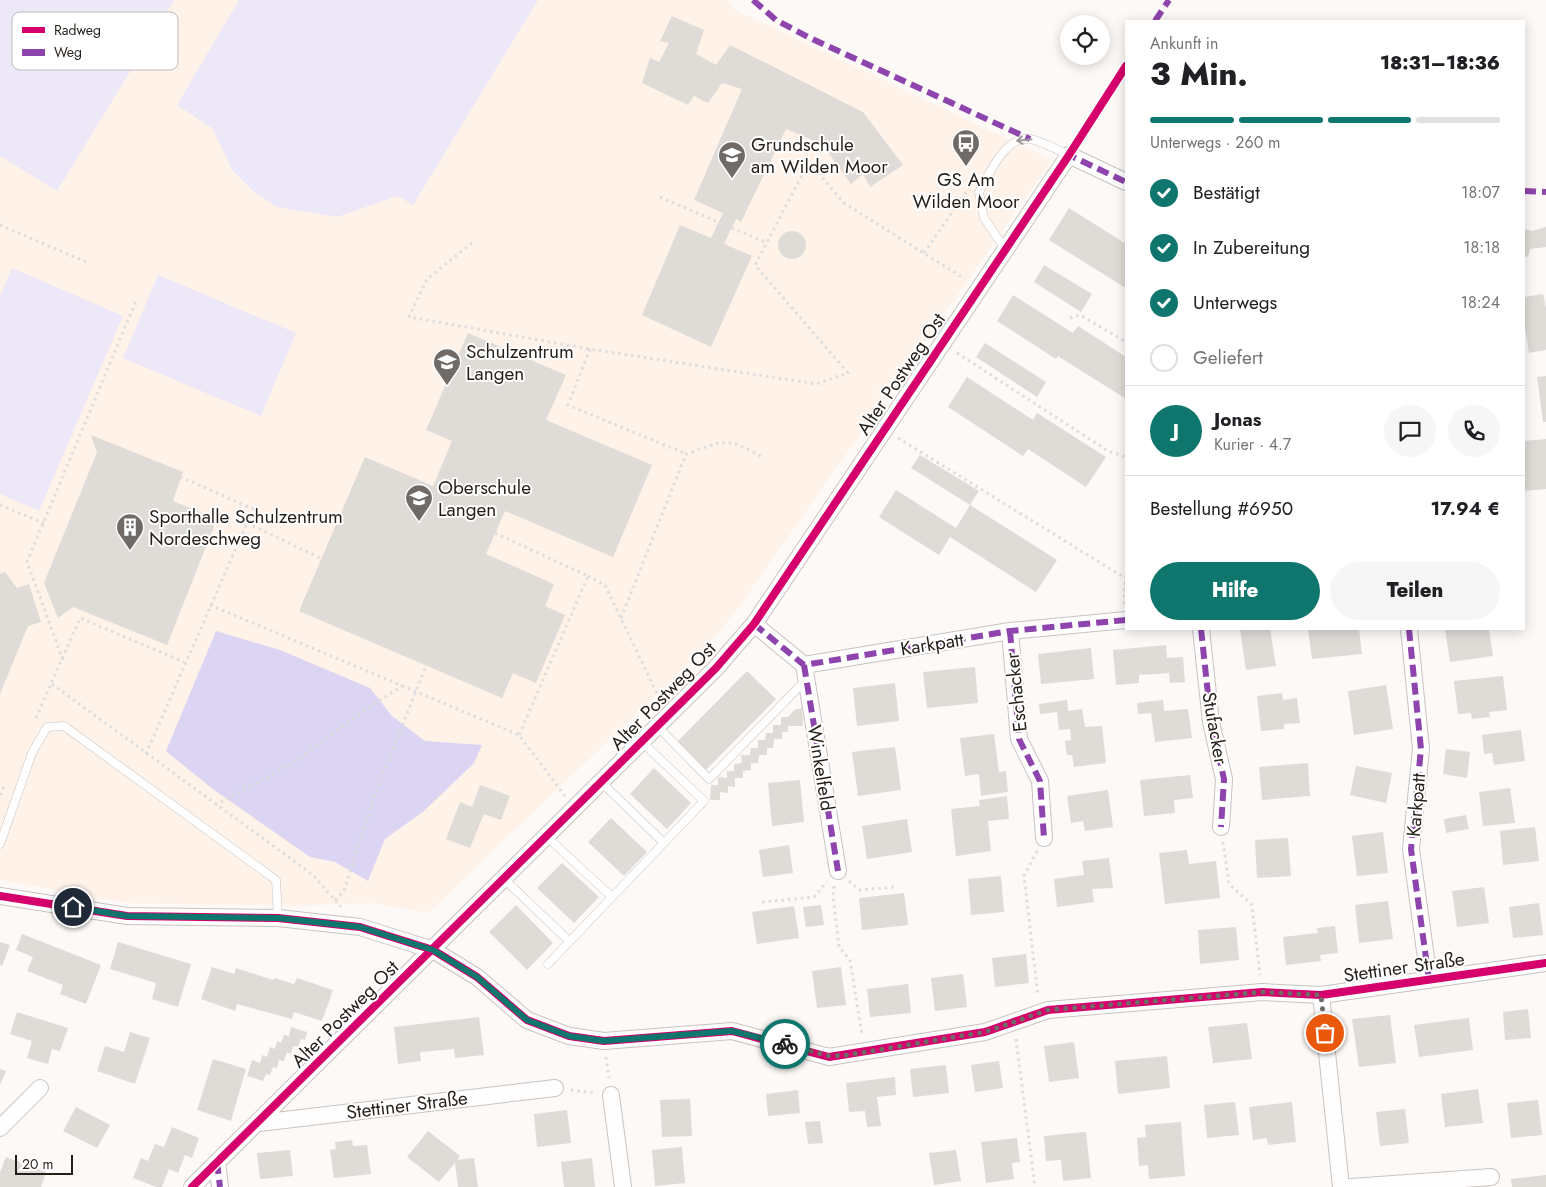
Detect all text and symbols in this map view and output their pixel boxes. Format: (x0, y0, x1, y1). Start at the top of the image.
legend (12, 12, 178, 70)
map controls (1060, 15, 1110, 65)
button: locate (1060, 15, 1110, 65)
text: Radweg (54, 20, 101, 40)
text: Ankunft in (1150, 32, 1218, 55)
text: Weg (54, 42, 82, 62)
text: 18:31–18:36 (1380, 49, 1500, 76)
text: 3 Min. (1150, 51, 1248, 97)
bus stop icon: GS Am Wilden Moor (951, 128, 981, 167)
place label: Grundschule am Wilden Moor (751, 131, 888, 180)
text: Unterwegs · 260 m (1150, 131, 1281, 154)
one-way arrow (1016, 136, 1032, 145)
school or university icon: Grundschule am Wilden Moor (717, 140, 747, 179)
place label: GS Am Wilden Moor (912, 166, 1020, 215)
icon: check (1150, 179, 1178, 207)
text: Bestätigt (1193, 179, 1260, 206)
text: 18:07 (1461, 181, 1500, 204)
icon: check (1150, 234, 1178, 262)
text: In Zubereitung (1193, 234, 1310, 261)
text: 18:18 (1463, 236, 1500, 259)
icon: check (1150, 289, 1178, 317)
text: Unterwegs (1193, 289, 1277, 316)
text: 18:24 (1461, 291, 1500, 314)
street label: Alter Postweg Ost (850, 307, 952, 440)
place label: Schulzentrum Langen (466, 338, 574, 387)
text: Geliefert (1193, 344, 1263, 371)
school or university icon: Schulzentrum Langen (432, 347, 462, 386)
button: chat (1384, 405, 1436, 457)
button: phone (1448, 405, 1500, 457)
text: Jonas (1214, 406, 1261, 433)
text: J (1173, 417, 1179, 444)
text: Kurier · 4.7 (1214, 433, 1291, 456)
place label: Oberschule Langen (438, 474, 531, 523)
school or university icon: Oberschule Langen (404, 483, 434, 522)
text: Bestellung #6950 (1150, 495, 1293, 522)
text: 17.94 € (1431, 495, 1500, 522)
place label: Sporthalle Schulzentrum Nordeschweg (149, 503, 343, 552)
building icon: Sporthalle Schulzentrum Nordeschweg (115, 512, 145, 551)
button: Hilfe (1150, 562, 1320, 620)
button: Teilen (1330, 562, 1500, 620)
street label: Karkpatt (898, 626, 966, 662)
street label: Alter Postweg Ost (604, 635, 722, 756)
street label: Eschacker (998, 650, 1034, 733)
street label: Stufacker (1195, 690, 1235, 767)
street label: Winkelfeld (801, 723, 841, 813)
street label: Karkpatt (1400, 772, 1432, 838)
pin (52, 886, 94, 928)
icon: home (59, 893, 87, 921)
street label: Stettiner Straße (1342, 945, 1466, 989)
street label: Alter Postweg Ost (285, 954, 405, 1074)
pin (1304, 1012, 1346, 1054)
courier (760, 1019, 810, 1069)
icon: bag (1311, 1019, 1339, 1047)
icon: bike (771, 1030, 799, 1058)
street label: Stettiner Straße (345, 1084, 469, 1126)
scale bar (15, 1152, 72, 1175)
text: 20 m (22, 1154, 54, 1174)

